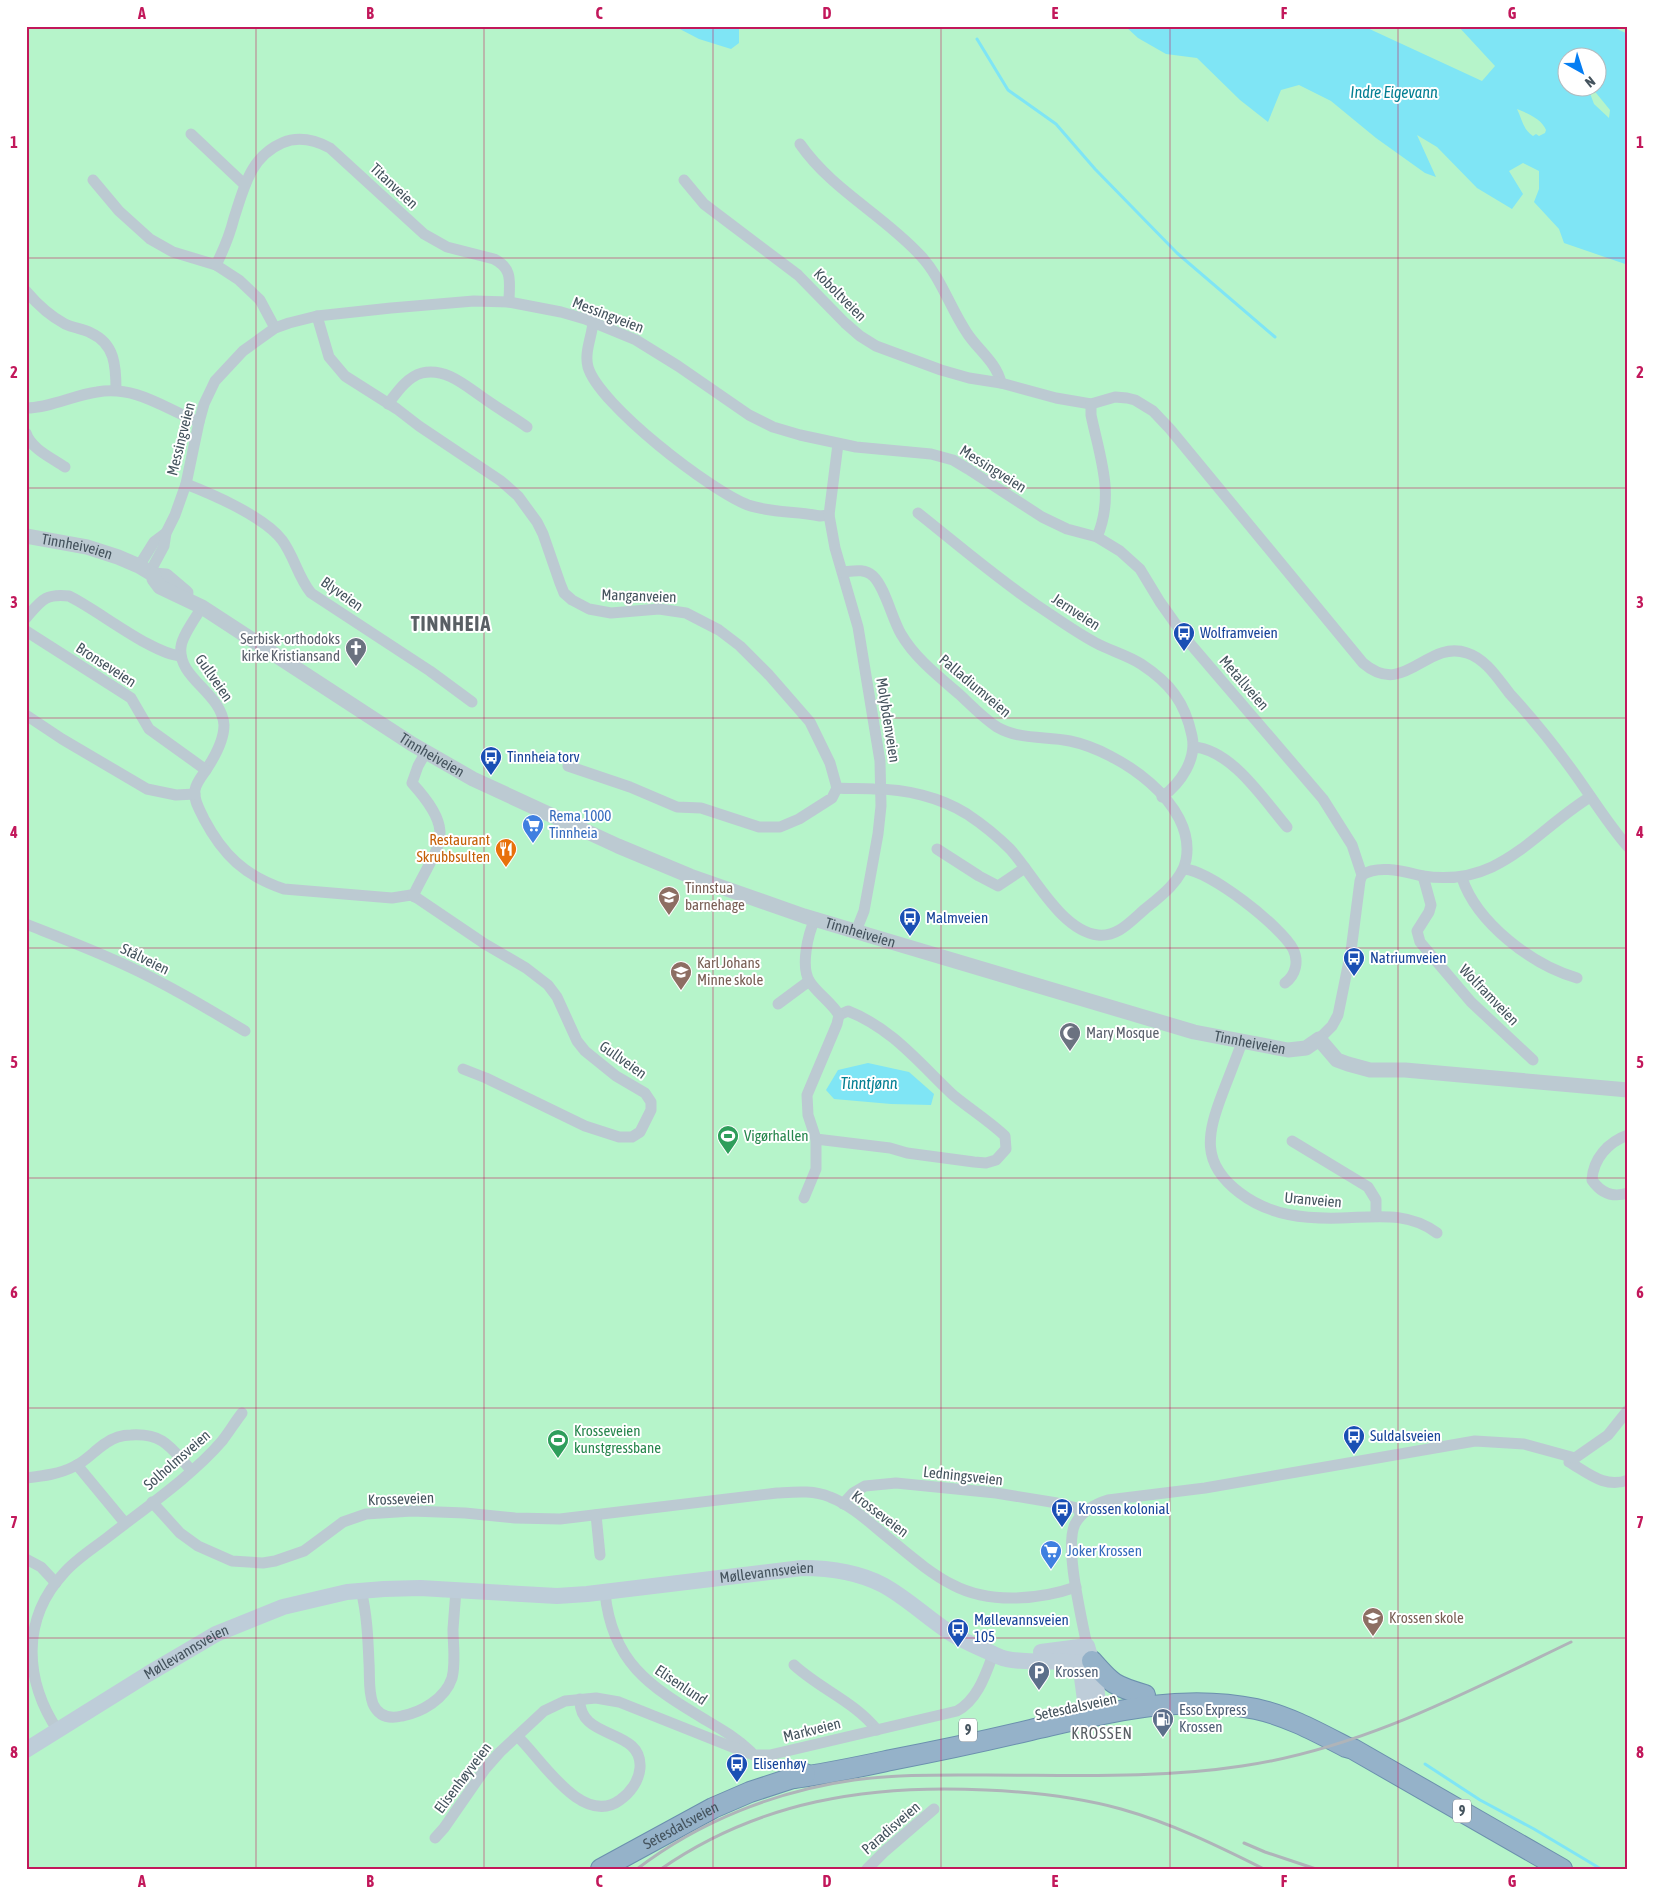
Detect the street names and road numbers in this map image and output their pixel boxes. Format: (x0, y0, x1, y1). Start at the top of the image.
street label: Titanveien (367, 159, 422, 212)
street label: Koboltveien (811, 265, 870, 324)
street label: Messingveien (570, 293, 646, 336)
street label: Messingveien (163, 400, 198, 477)
street label: Messingveien (957, 441, 1030, 496)
street label: Tinnheiveien (40, 530, 115, 563)
street label: Blyveien (318, 573, 367, 614)
street label: Manganveien (601, 586, 677, 605)
street label: Jernveien (1049, 590, 1103, 633)
street label: Bronseveien (73, 639, 140, 690)
street label: Gullveien (192, 651, 237, 704)
street label: Palladiumveien (936, 651, 1014, 720)
street label: Metallveien (1216, 652, 1273, 713)
street label: Molybdenveien (873, 676, 904, 764)
street label: Tinnheiveien (396, 729, 468, 780)
street label: Tinnheiveien (824, 914, 898, 951)
street label: Stålveien (118, 940, 172, 978)
street label: Wolframveien (1456, 961, 1523, 1029)
street label: Tinnheiveien (1213, 1027, 1287, 1057)
street label: Gullveien (597, 1037, 650, 1082)
street label: Uranveien (1284, 1189, 1342, 1210)
street label: Solholmsveien (140, 1426, 213, 1493)
street label: Ledningsveien (922, 1463, 1004, 1488)
street label: Krosseveien (849, 1487, 912, 1540)
street label: Krosseveien (367, 1489, 434, 1508)
street label: Møllevannsveien (718, 1559, 814, 1586)
street label: Møllevannsveien (141, 1621, 231, 1683)
street label: Elisenlund (652, 1661, 710, 1708)
street label: Setesdalsveien (1033, 1690, 1118, 1723)
street label: Markveien (781, 1714, 842, 1745)
road number: 9 (959, 1718, 977, 1742)
street label: Elisenhøyveien (431, 1739, 495, 1816)
street label: Setesdalsveien (640, 1798, 721, 1852)
street label: Paradisveien (858, 1798, 923, 1857)
road number: 9 (1453, 1800, 1471, 1822)

